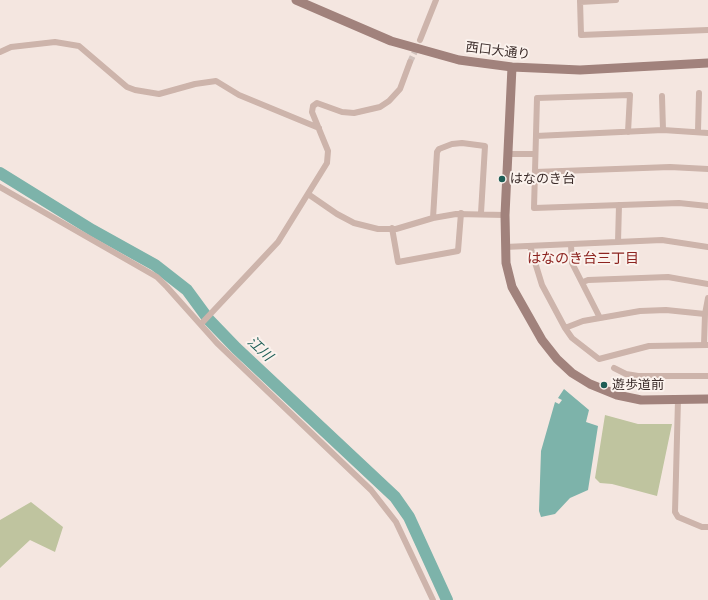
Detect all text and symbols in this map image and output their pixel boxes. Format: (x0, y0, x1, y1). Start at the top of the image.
street label: 西口大通り (465, 39, 531, 63)
place label: はなのき台 (510, 171, 575, 187)
marker: はなのき台 (497, 174, 507, 184)
district label: はなのき台三丁目 (527, 251, 639, 267)
water label: 江川 (244, 333, 276, 365)
place label: 遊歩道前 (612, 377, 664, 393)
marker: 遊歩道前 (599, 380, 609, 390)

